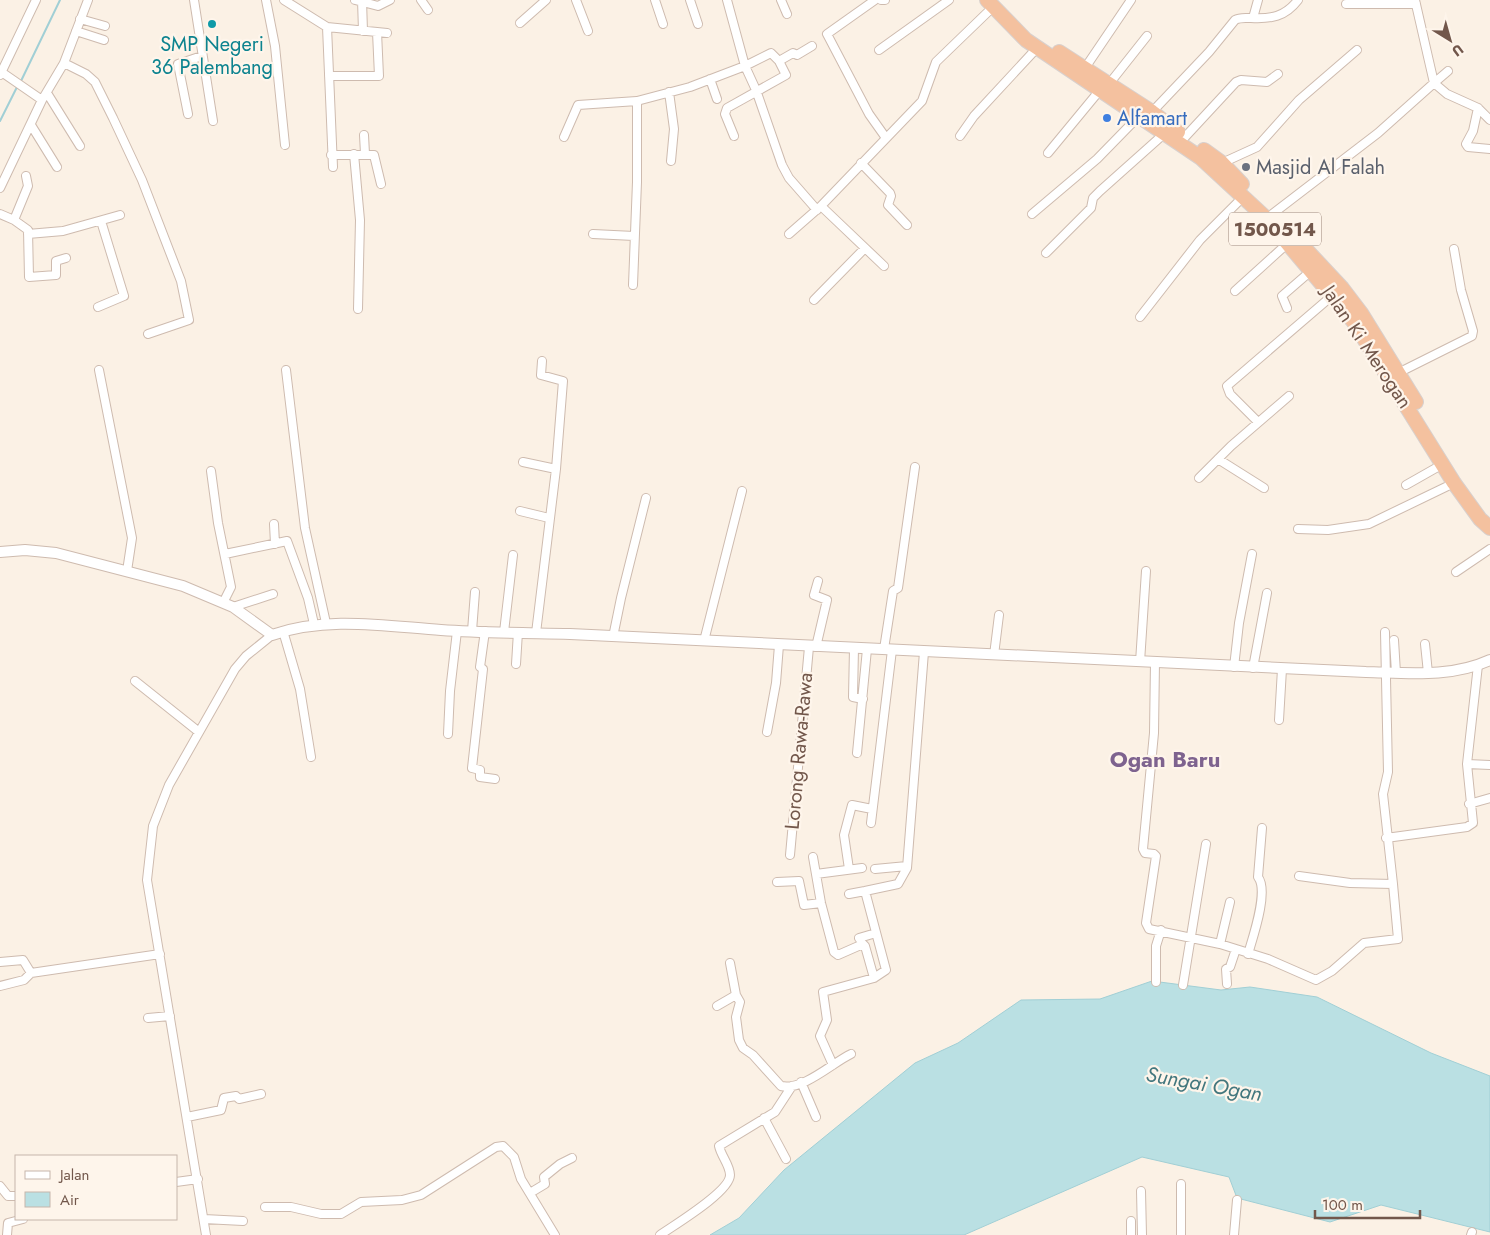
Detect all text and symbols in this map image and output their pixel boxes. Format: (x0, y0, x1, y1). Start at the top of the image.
north arrow (1425, 15, 1475, 65)
marker: SMP Negeri 36 Palembang (206, 18, 218, 30)
place label: SMP Negeri 36 Palembang (151, 30, 273, 82)
text: U (1448, 39, 1468, 61)
place label: Alfamart (1117, 104, 1187, 133)
marker: Alfamart (1101, 112, 1113, 124)
place label: Masjid Al Falah (1256, 153, 1385, 182)
marker: Masjid Al Falah (1240, 161, 1252, 173)
road number: 1500514 (1229, 212, 1321, 245)
street label: Jalan Ki Merogan (1313, 277, 1419, 414)
street label: Lorong Rawa-Rawa (778, 671, 820, 831)
district label: Ogan Baru (1110, 743, 1220, 775)
water label: Sungai Ogan (1144, 1059, 1264, 1109)
legend (15, 1155, 178, 1220)
text: Jalan (58, 1164, 89, 1186)
scale bar (1315, 1188, 1420, 1220)
text: Air (60, 1189, 80, 1211)
text: 100 m (1322, 1194, 1363, 1216)

